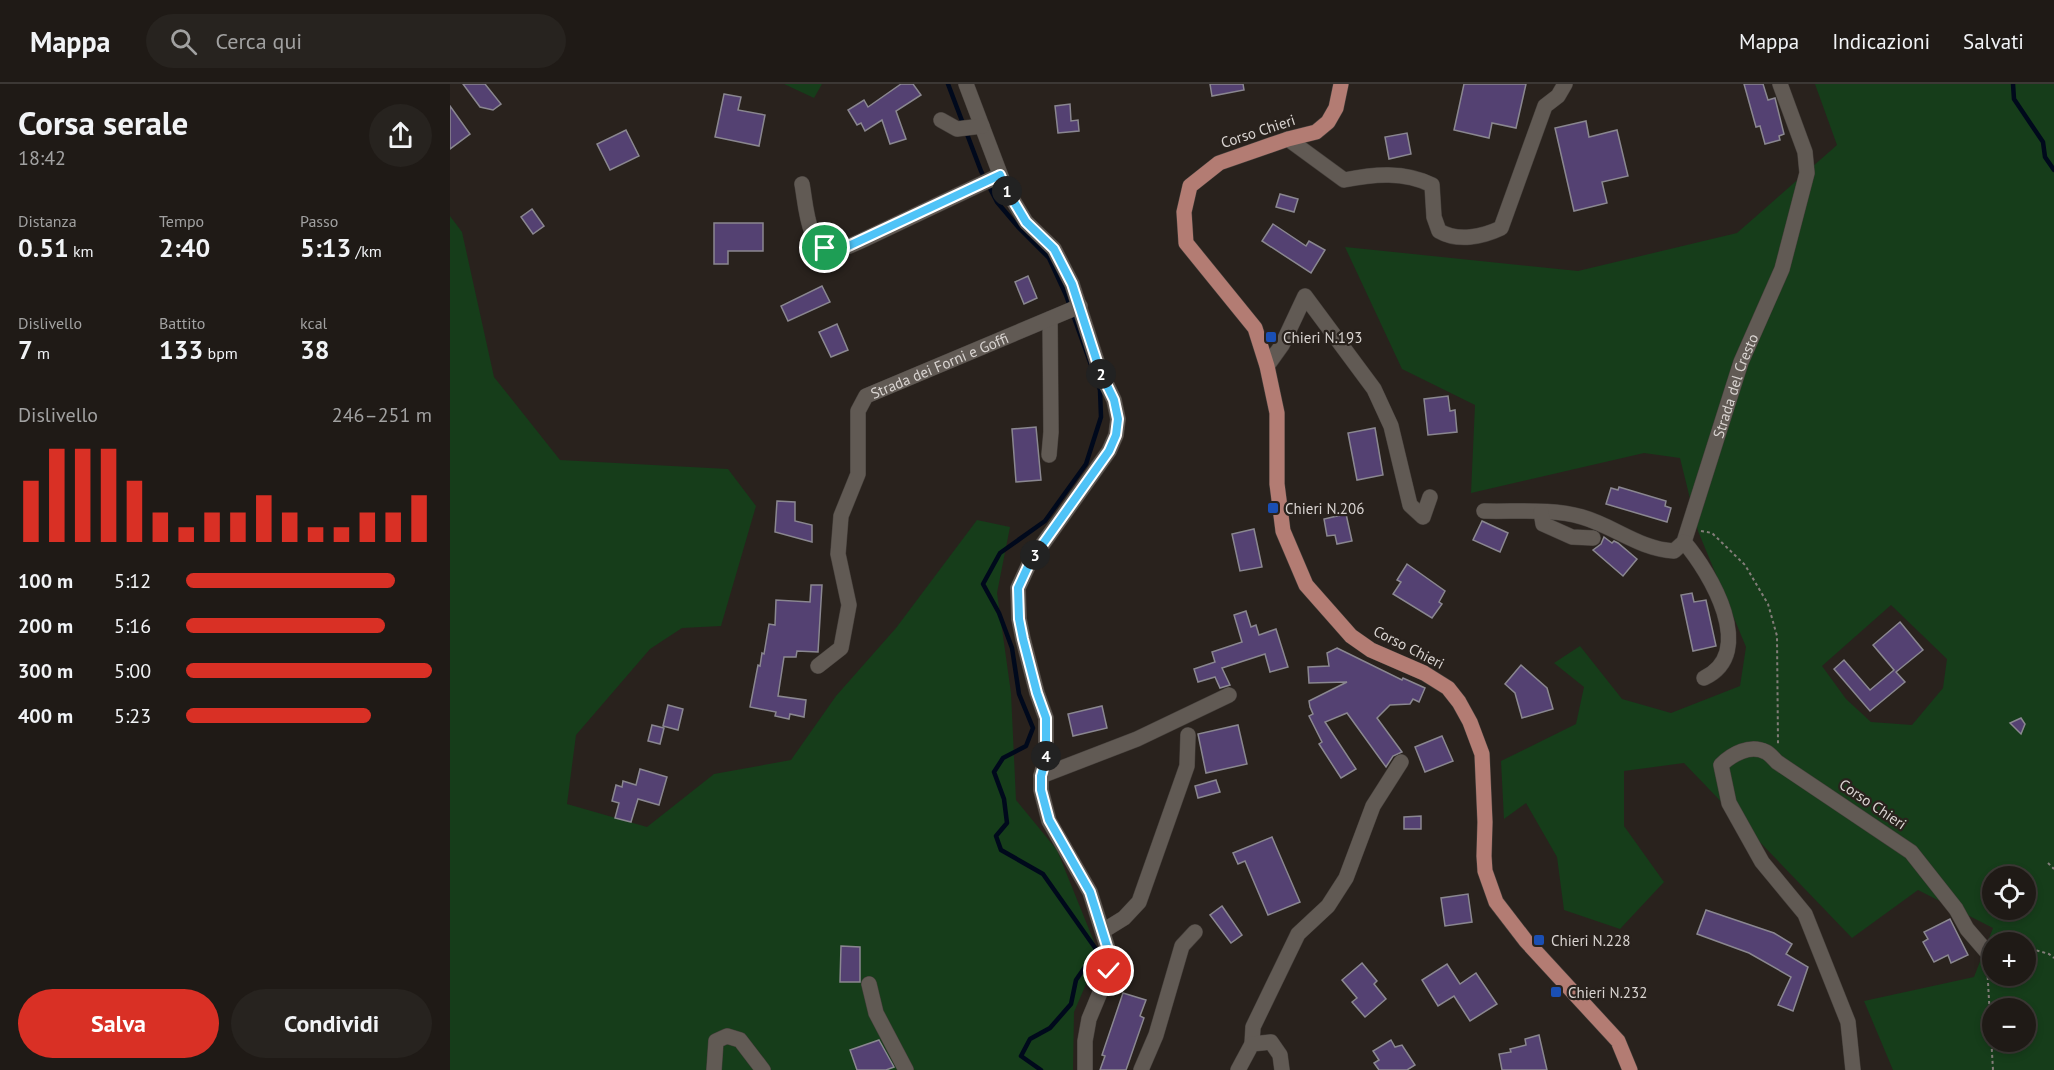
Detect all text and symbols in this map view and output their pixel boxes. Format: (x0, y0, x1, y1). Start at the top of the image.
search box (146, 14, 566, 68)
text: Mappa (30, 23, 110, 60)
icon: search (167, 25, 200, 58)
text: Cerca qui (215, 27, 302, 55)
text: Mappa (1739, 28, 1799, 55)
text: Indicazioni (1832, 28, 1930, 55)
text: Salvati (1963, 28, 2024, 55)
text: Corsa serale (18, 101, 188, 144)
button: share (369, 104, 432, 167)
street label: Corso Chieri (1218, 110, 1298, 152)
text: 18:42 (18, 145, 66, 171)
pin: 1 (992, 176, 1022, 206)
text: 1 (1002, 181, 1012, 201)
text: Distanza (18, 211, 77, 231)
text: Tempo (159, 211, 204, 231)
text: Passo (300, 211, 338, 231)
pin (799, 222, 850, 273)
text: 0.51 (18, 231, 69, 264)
text: 2:40 (159, 231, 210, 264)
text: 5:13 (300, 231, 351, 264)
icon: arrive (808, 231, 841, 264)
text: km (69, 241, 94, 261)
text: /km (351, 241, 382, 261)
text: Dislivello (18, 313, 82, 333)
text: Battito (159, 313, 205, 333)
text: kcal (300, 313, 327, 333)
street label: Strada dei Forni e Goffi (867, 328, 1011, 403)
place label: Chieri N.193 (1283, 328, 1362, 347)
marker: Chieri N.193 (1264, 330, 1278, 344)
street label: Strada del Cresto (1708, 330, 1762, 440)
text: 7 (18, 333, 33, 366)
text: 133 (159, 333, 203, 366)
text: 38 (300, 333, 329, 366)
text: m (33, 343, 50, 363)
text: bpm (203, 343, 238, 363)
pin: 2 (1086, 359, 1116, 389)
text: 2 (1096, 364, 1106, 384)
text: Dislivello (18, 402, 98, 428)
text: 246–251 m (332, 402, 432, 428)
place label: Chieri N.206 (1285, 499, 1364, 518)
marker: Chieri N.206 (1266, 501, 1280, 515)
pin: 3 (1020, 540, 1050, 570)
text: 3 (1030, 545, 1040, 565)
text: 100 m (18, 568, 73, 594)
text: 5:12 (114, 568, 151, 594)
text: 200 m (18, 613, 73, 639)
text: 5:16 (114, 613, 151, 639)
street label: Corso Chieri (1370, 621, 1448, 673)
text: 300 m (18, 658, 73, 684)
text: 5:00 (114, 658, 151, 684)
text: 400 m (18, 703, 73, 729)
text: 5:23 (114, 703, 151, 729)
pin: 4 (1031, 741, 1061, 771)
text: 4 (1041, 746, 1051, 766)
street label: Corso Chieri (1836, 775, 1910, 833)
map controls (1982, 866, 2036, 1052)
button: locate (1982, 866, 2036, 920)
place label: Chieri N.228 (1551, 931, 1630, 950)
button: + (1982, 932, 2036, 986)
marker: Chieri N.228 (1532, 933, 1546, 947)
pin (1083, 945, 1134, 996)
icon: check (1092, 954, 1125, 987)
place label: Chieri N.232 (1568, 983, 1647, 1002)
marker: Chieri N.232 (1549, 985, 1563, 999)
button: Salva (18, 989, 219, 1058)
button: Condividi (231, 989, 432, 1058)
button: − (1982, 998, 2036, 1052)

